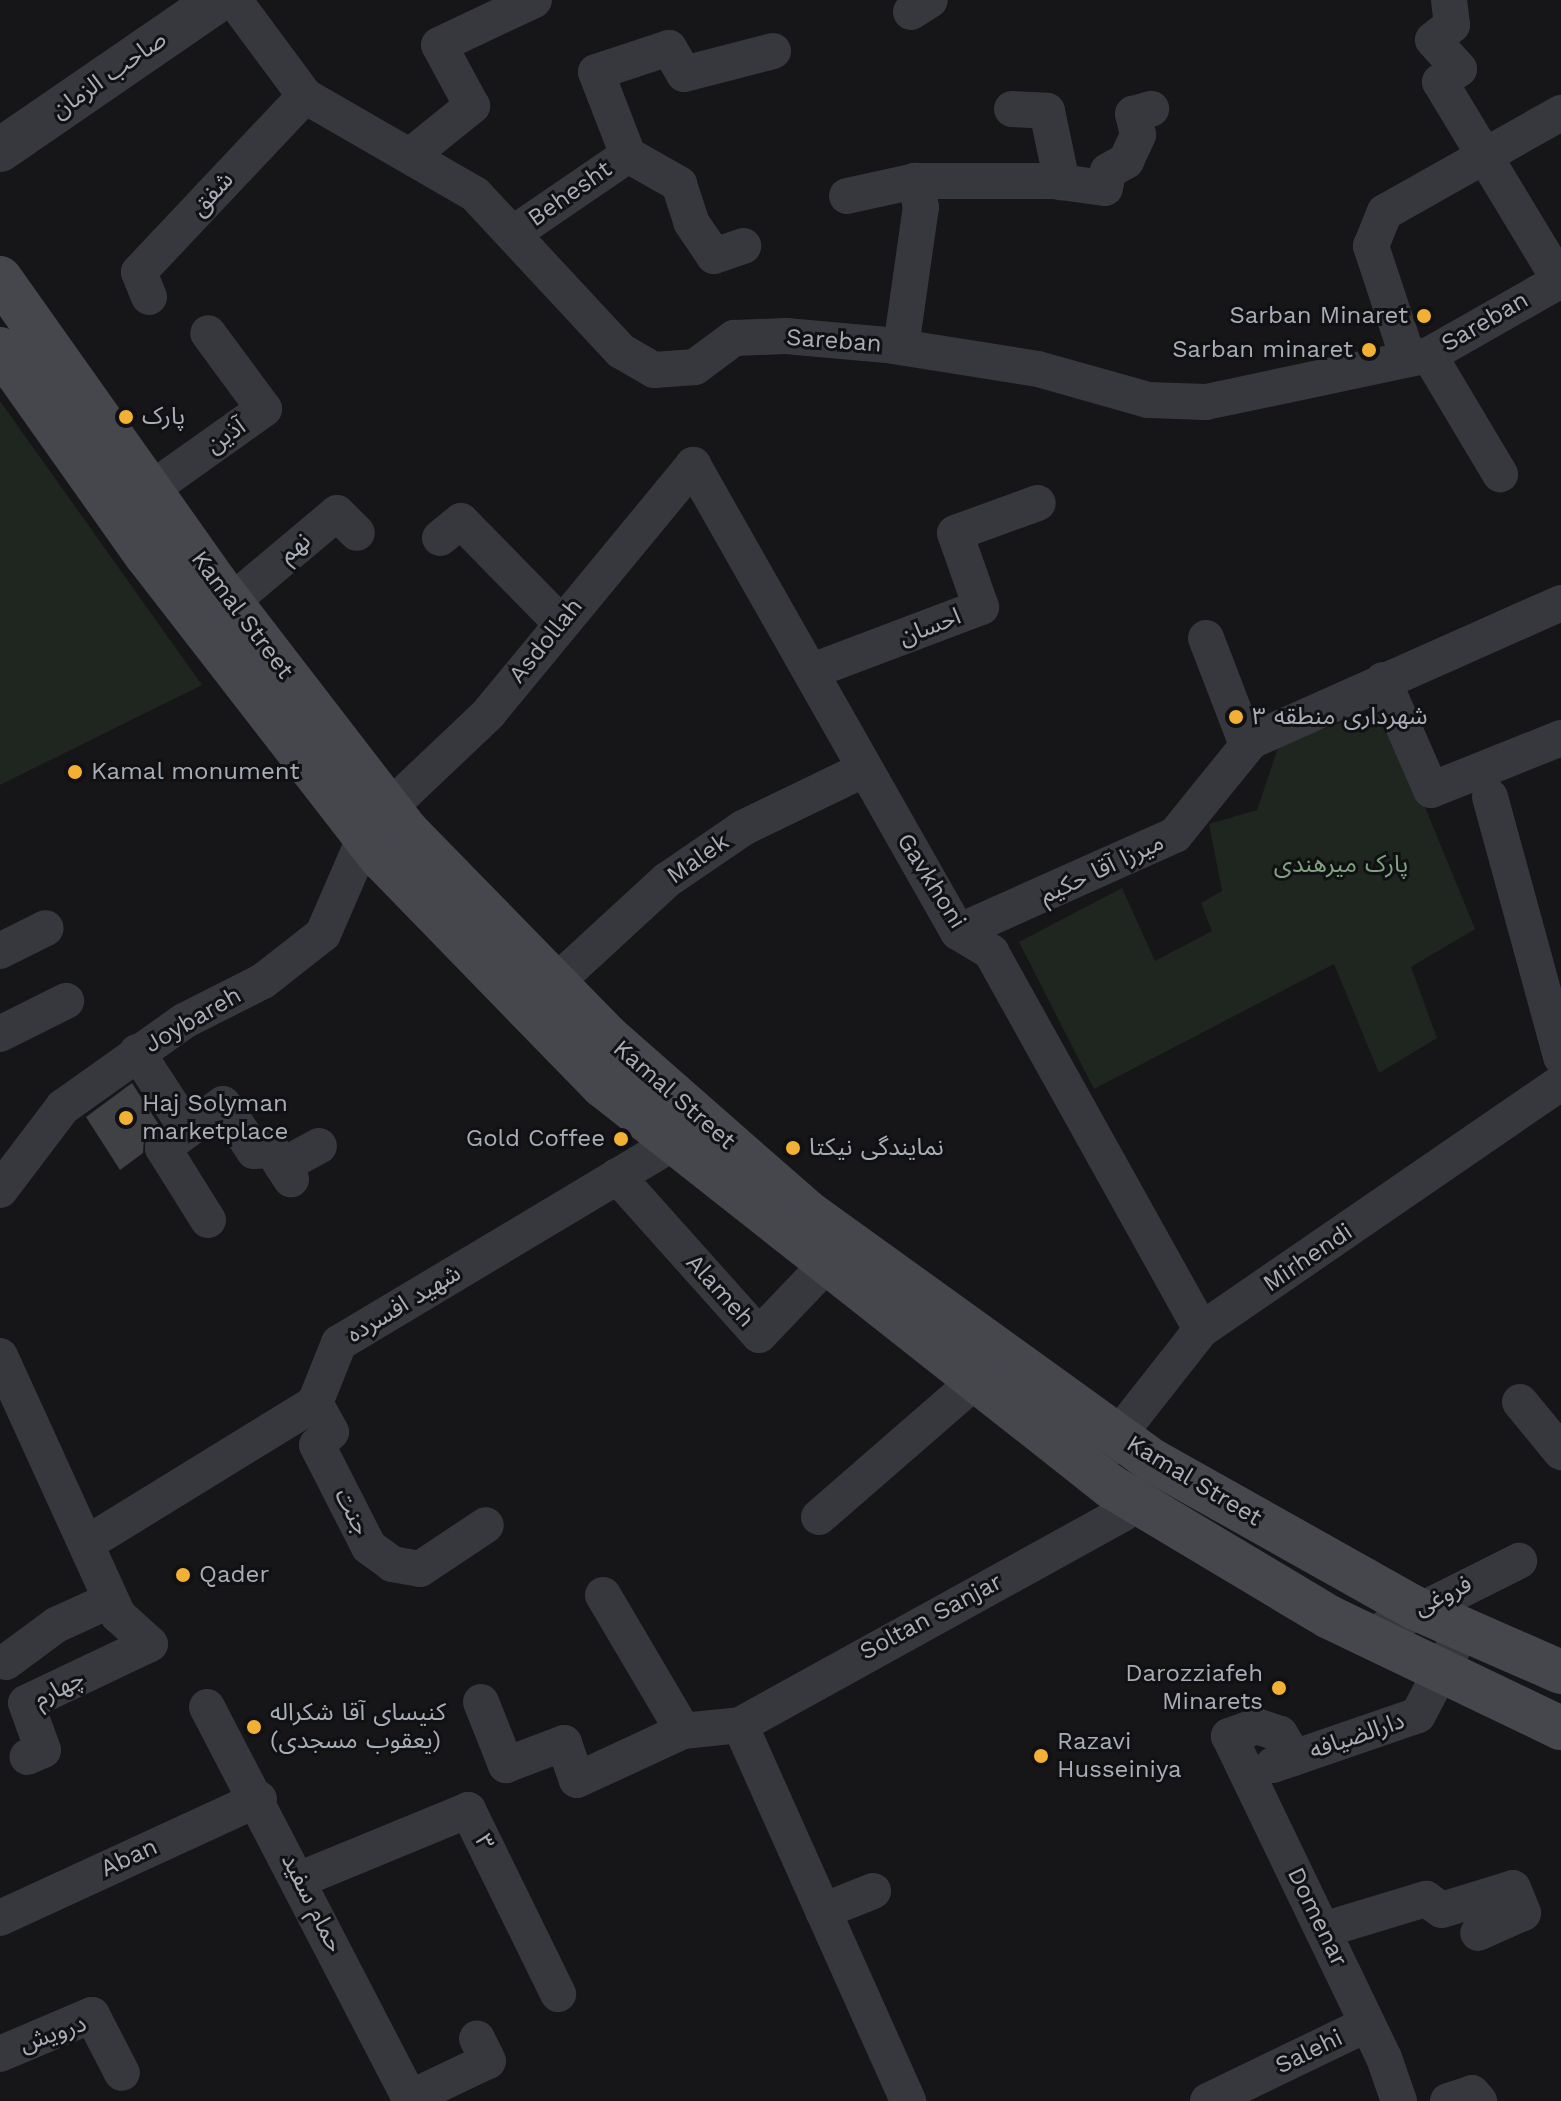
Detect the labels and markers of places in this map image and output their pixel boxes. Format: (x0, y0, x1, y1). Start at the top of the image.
place label: Sarban Minaret (1230, 302, 1408, 330)
marker: Sarban Minaret (1415, 307, 1433, 325)
place label: Sarban minaret (1172, 336, 1353, 364)
marker: Sarban minaret (1360, 341, 1378, 359)
place label: پارک (142, 403, 185, 431)
marker: پارک (117, 408, 135, 426)
place label: شهرداری منطقه ۳ (1252, 703, 1427, 731)
marker: شهرداری منطقه ۳ (1227, 708, 1245, 726)
place label: Kamal monument (91, 758, 300, 786)
marker: Kamal monument (66, 763, 84, 781)
place label: Haj Solyman marketplace (142, 1090, 288, 1146)
marker: Haj Solyman marketplace (117, 1109, 135, 1127)
place label: Gold Coffee (466, 1125, 605, 1153)
marker: Gold Coffee (612, 1130, 630, 1148)
place label: نمایندگی نیکتا (809, 1134, 944, 1162)
marker: نمایندگی نیکتا (784, 1139, 802, 1157)
place label: Qader (199, 1561, 269, 1589)
marker: Qader (174, 1566, 192, 1584)
place label: Darozziafeh Minarets (1125, 1660, 1263, 1716)
marker: Darozziafeh Minarets (1270, 1679, 1288, 1697)
place label: کنیسای آقا شکراله (یعقوب مسجدی) (270, 1699, 446, 1755)
marker: کنیسای آقا شکراله (یعقوب مسجدی) (245, 1718, 263, 1736)
place label: Razavi Husseiniya (1057, 1728, 1182, 1784)
marker: Razavi Husseiniya (1032, 1747, 1050, 1765)

